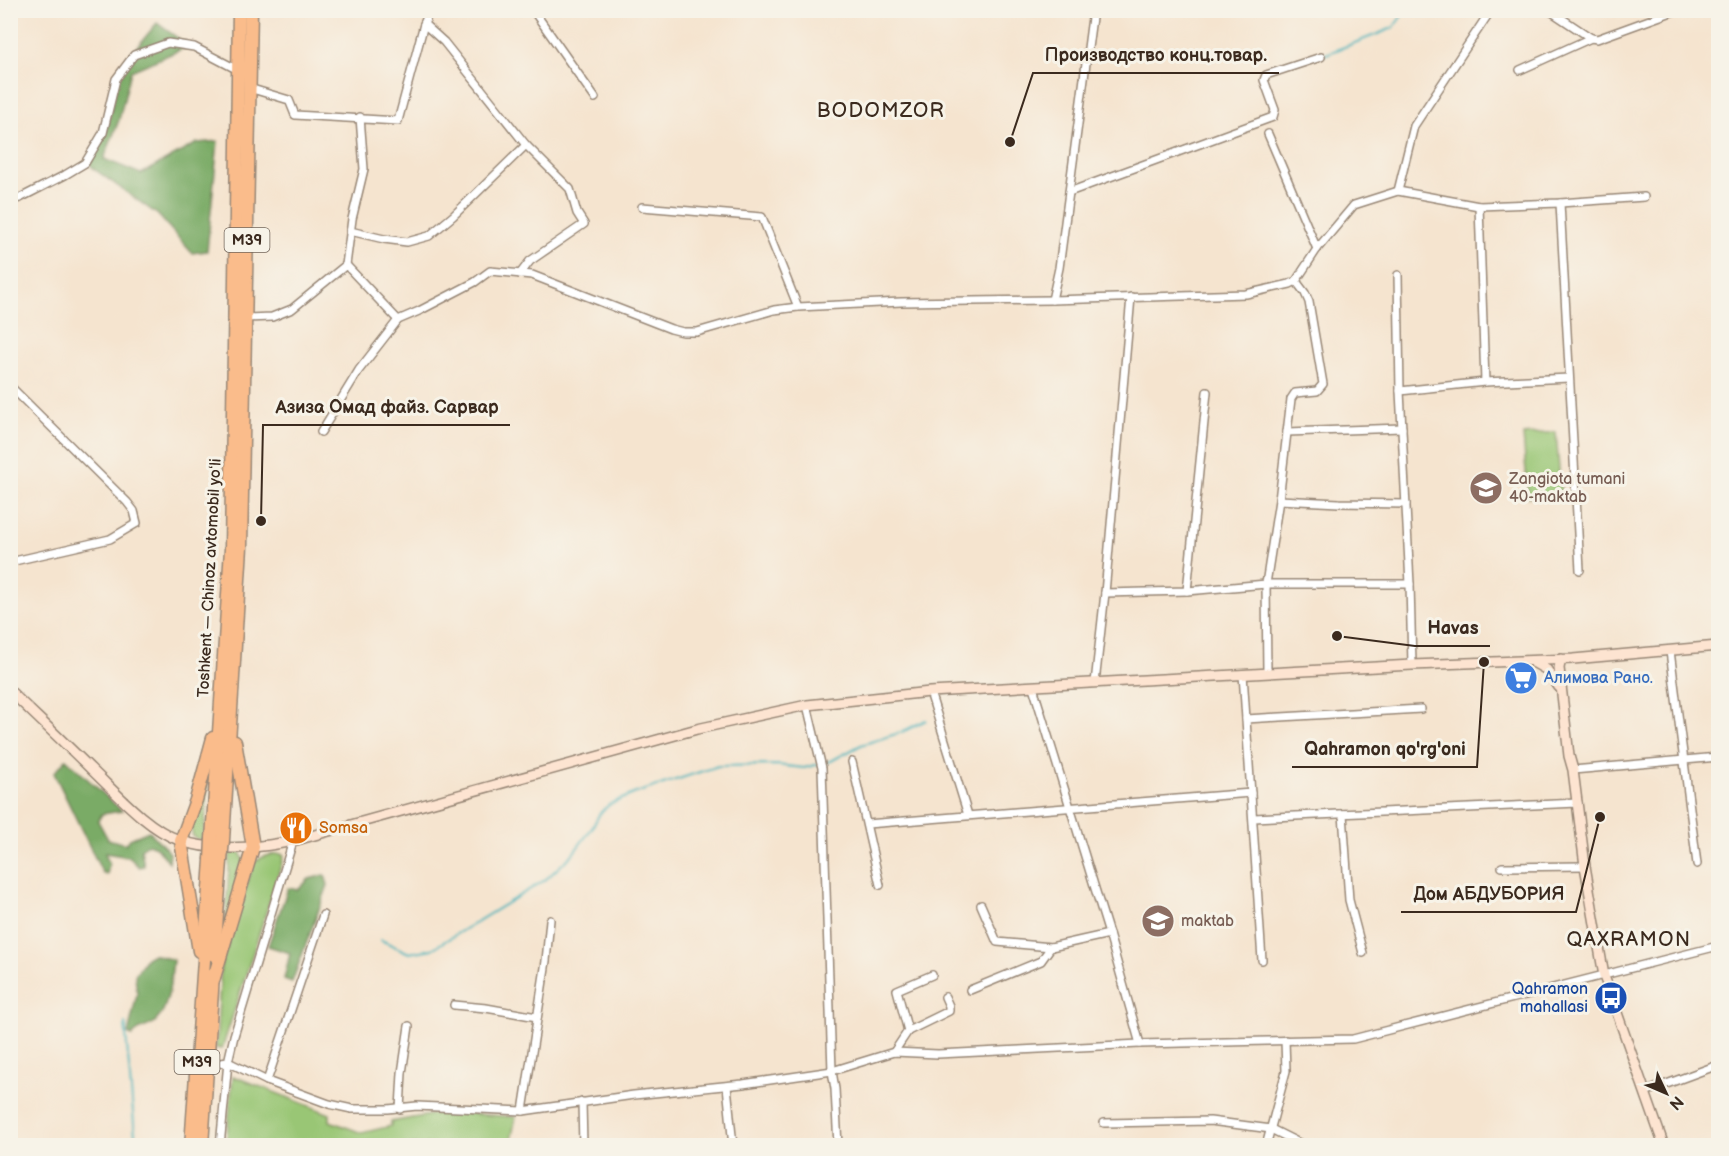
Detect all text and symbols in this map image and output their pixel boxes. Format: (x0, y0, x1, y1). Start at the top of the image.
callout: Производство конц.товар. (1033, 37, 1279, 73)
text: Производство конц.товар. (1045, 45, 1267, 66)
district label: BODOMZOR (817, 99, 945, 123)
road number: M39 (224, 228, 270, 252)
callout: Азиза Омад файз. Сарвар (263, 389, 510, 425)
text: Азиза Омад файз. Сарвар (274, 397, 499, 418)
street label: Toshkent — Chinoz avtomobil yoʻli (194, 458, 226, 698)
school or university icon: Zangiota tumani 40-maktab (1468, 470, 1504, 506)
place label: Zangiota tumani 40-maktab (1508, 470, 1625, 507)
callout: Havas (1415, 610, 1490, 646)
text: Havas (1427, 618, 1479, 639)
supermarket icon: Алимова Рано. (1503, 660, 1539, 696)
place label: Алимова Рано. (1543, 669, 1653, 688)
callout: Qahramon qo'rg'oni (1292, 731, 1477, 767)
text: Qahramon qo'rg'oni (1304, 739, 1466, 760)
restaurant icon: Somsa (278, 810, 314, 846)
place label: Somsa (319, 819, 368, 838)
callout: Дом АБДУБОРИЯ (1401, 876, 1576, 912)
text: Дом АБДУБОРИЯ (1413, 884, 1565, 905)
school or university icon: maktab (1140, 903, 1176, 939)
place label: maktab (1181, 912, 1234, 931)
district label: QAXRAMON (1567, 928, 1692, 952)
place label: Qahramon mahallasi (1512, 980, 1588, 1017)
bus stop icon: Qahramon mahallasi (1593, 980, 1629, 1016)
road number: M39 (174, 1050, 220, 1074)
north arrow (1636, 1063, 1696, 1123)
text: N (1665, 1091, 1687, 1113)

